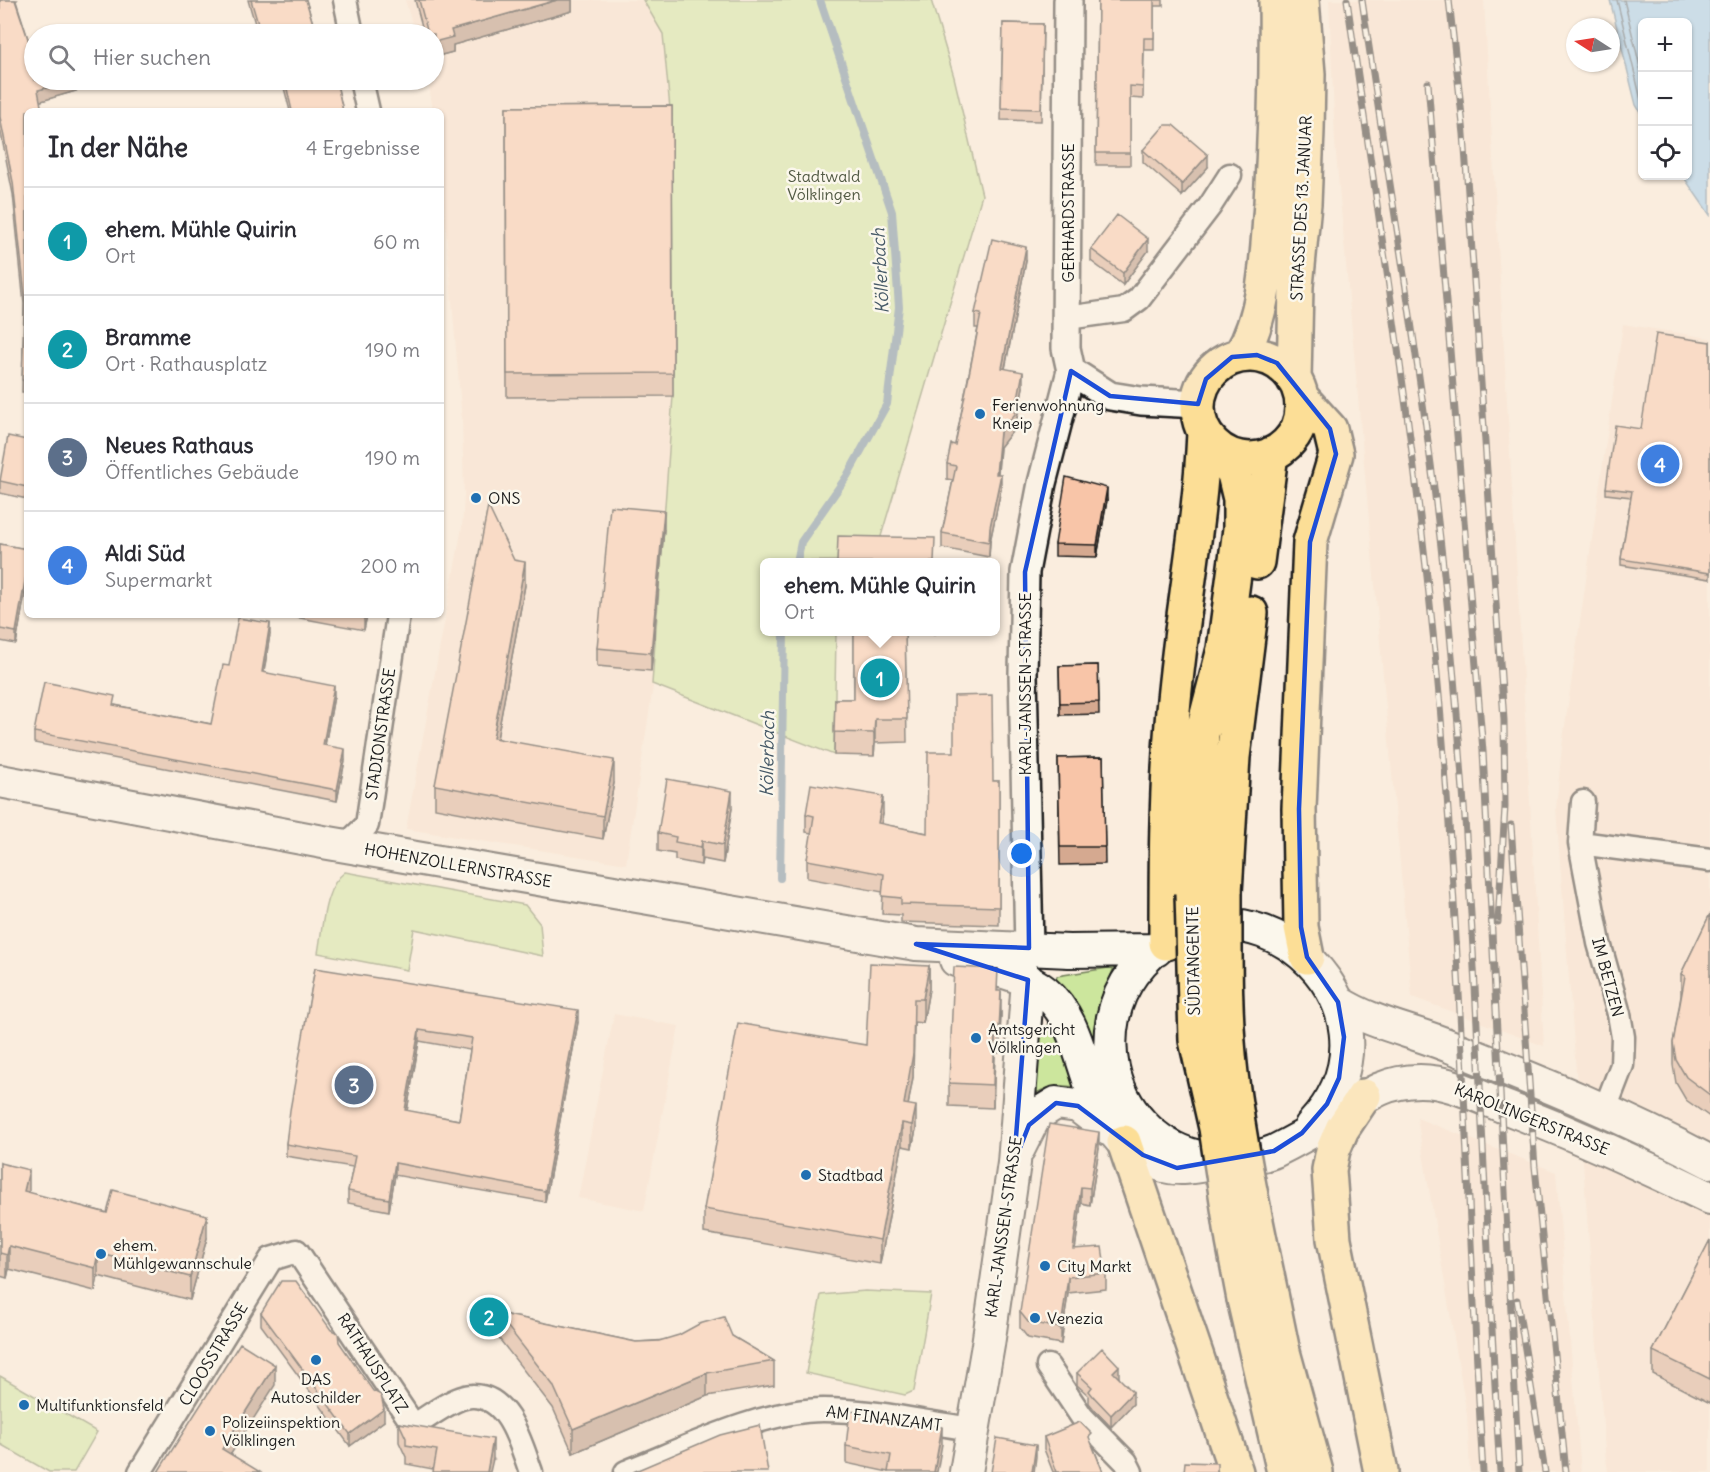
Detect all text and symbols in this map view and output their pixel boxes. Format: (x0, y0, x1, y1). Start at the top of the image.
north arrow (1566, 18, 1620, 72)
map controls (1638, 18, 1692, 180)
button: + (1638, 18, 1692, 72)
search box (24, 24, 444, 90)
icon: search (45, 41, 78, 74)
text: Hier suchen (93, 43, 211, 71)
button: − (1638, 72, 1692, 126)
street label: STRASSE DES 13. JANUAR (1286, 115, 1316, 301)
button: locate (1638, 126, 1692, 180)
text: In der Nähe (48, 131, 188, 164)
text: 4 Ergebnisse (306, 135, 420, 160)
street label: GERHARDSTRASSE (1058, 143, 1078, 283)
park label: Stadtwald Völklingen (787, 166, 861, 204)
text: ehem. Mühle Quirin (105, 215, 297, 243)
water label: Köllerbach (866, 227, 894, 314)
text: 1 (64, 229, 71, 254)
text: 60 m (373, 229, 420, 254)
text: Ort (105, 243, 135, 268)
text: Bramme (105, 323, 191, 351)
text: 2 (62, 337, 73, 362)
text: 190 m (365, 337, 420, 362)
text: Ort · Rathausplatz (105, 351, 267, 376)
place label: Ferienwohnung Kneip (992, 395, 1104, 433)
marker: Ferienwohnung Kneip (973, 407, 987, 421)
text: Neues Rathaus (105, 431, 254, 459)
pin: 4 (1640, 442, 1680, 486)
text: 3 (62, 445, 73, 470)
text: 190 m (365, 445, 420, 470)
text: Öffentliches Gebäude (105, 459, 299, 484)
place label: ONS (488, 488, 520, 508)
marker: ONS (469, 491, 483, 505)
text: Aldi Süd (105, 539, 185, 567)
text: 4 (62, 553, 73, 578)
text: 200 m (360, 553, 420, 578)
popup (760, 558, 1000, 636)
text: Supermarkt (105, 567, 212, 592)
text: ehem. Mühle Quirin (784, 571, 976, 599)
street label: KARL-JANSSEN-STRASSE (1015, 592, 1035, 776)
text: Ort (784, 599, 815, 624)
pin: 1 (860, 656, 900, 700)
street label: STADIONSTRASSE (361, 667, 399, 801)
water label: Köllerbach (755, 710, 779, 797)
street label: HOHENZOLLERNSTRASSE (363, 839, 553, 891)
your location (1007, 839, 1036, 868)
street label: SÜDTANGENTE (1182, 906, 1204, 1016)
street label: IM BETZEN (1588, 935, 1628, 1019)
place label: Amtsgericht Völklingen (988, 1019, 1076, 1057)
marker: Amtsgericht Völklingen (969, 1031, 983, 1045)
pin: 3 (334, 1062, 374, 1108)
street label: KAROLINGERSTRASSE (1452, 1079, 1612, 1159)
street label: KARL-JANSSEN-STRASSE (980, 1135, 1026, 1319)
place label: Stadtbad (818, 1165, 883, 1185)
marker: Stadtbad (799, 1168, 813, 1182)
place label: ehem. Mühlgewannschule (113, 1235, 252, 1273)
marker: ehem. Mühlgewannschule (94, 1247, 108, 1261)
place label: City Markt (1057, 1256, 1132, 1276)
marker: City Markt (1038, 1259, 1052, 1273)
pin: 2 (470, 1294, 508, 1340)
street label: CLOOSSTRASSE (174, 1299, 252, 1409)
place label: Venezia (1047, 1308, 1103, 1328)
street label: RATHAUSPLATZ (333, 1309, 413, 1417)
marker: Venezia (1028, 1311, 1042, 1325)
marker: DAS Autoschilder (309, 1353, 323, 1367)
place label: DAS Autoschilder (271, 1369, 362, 1407)
place label: Multifunktionsfeld (36, 1395, 164, 1415)
marker: Multifunktionsfeld (17, 1398, 31, 1412)
street label: AM FINANZAMT (825, 1401, 943, 1435)
place label: Polizeiinspektion Völklingen (222, 1412, 340, 1450)
marker: Polizeiinspektion Völklingen (203, 1424, 217, 1438)

